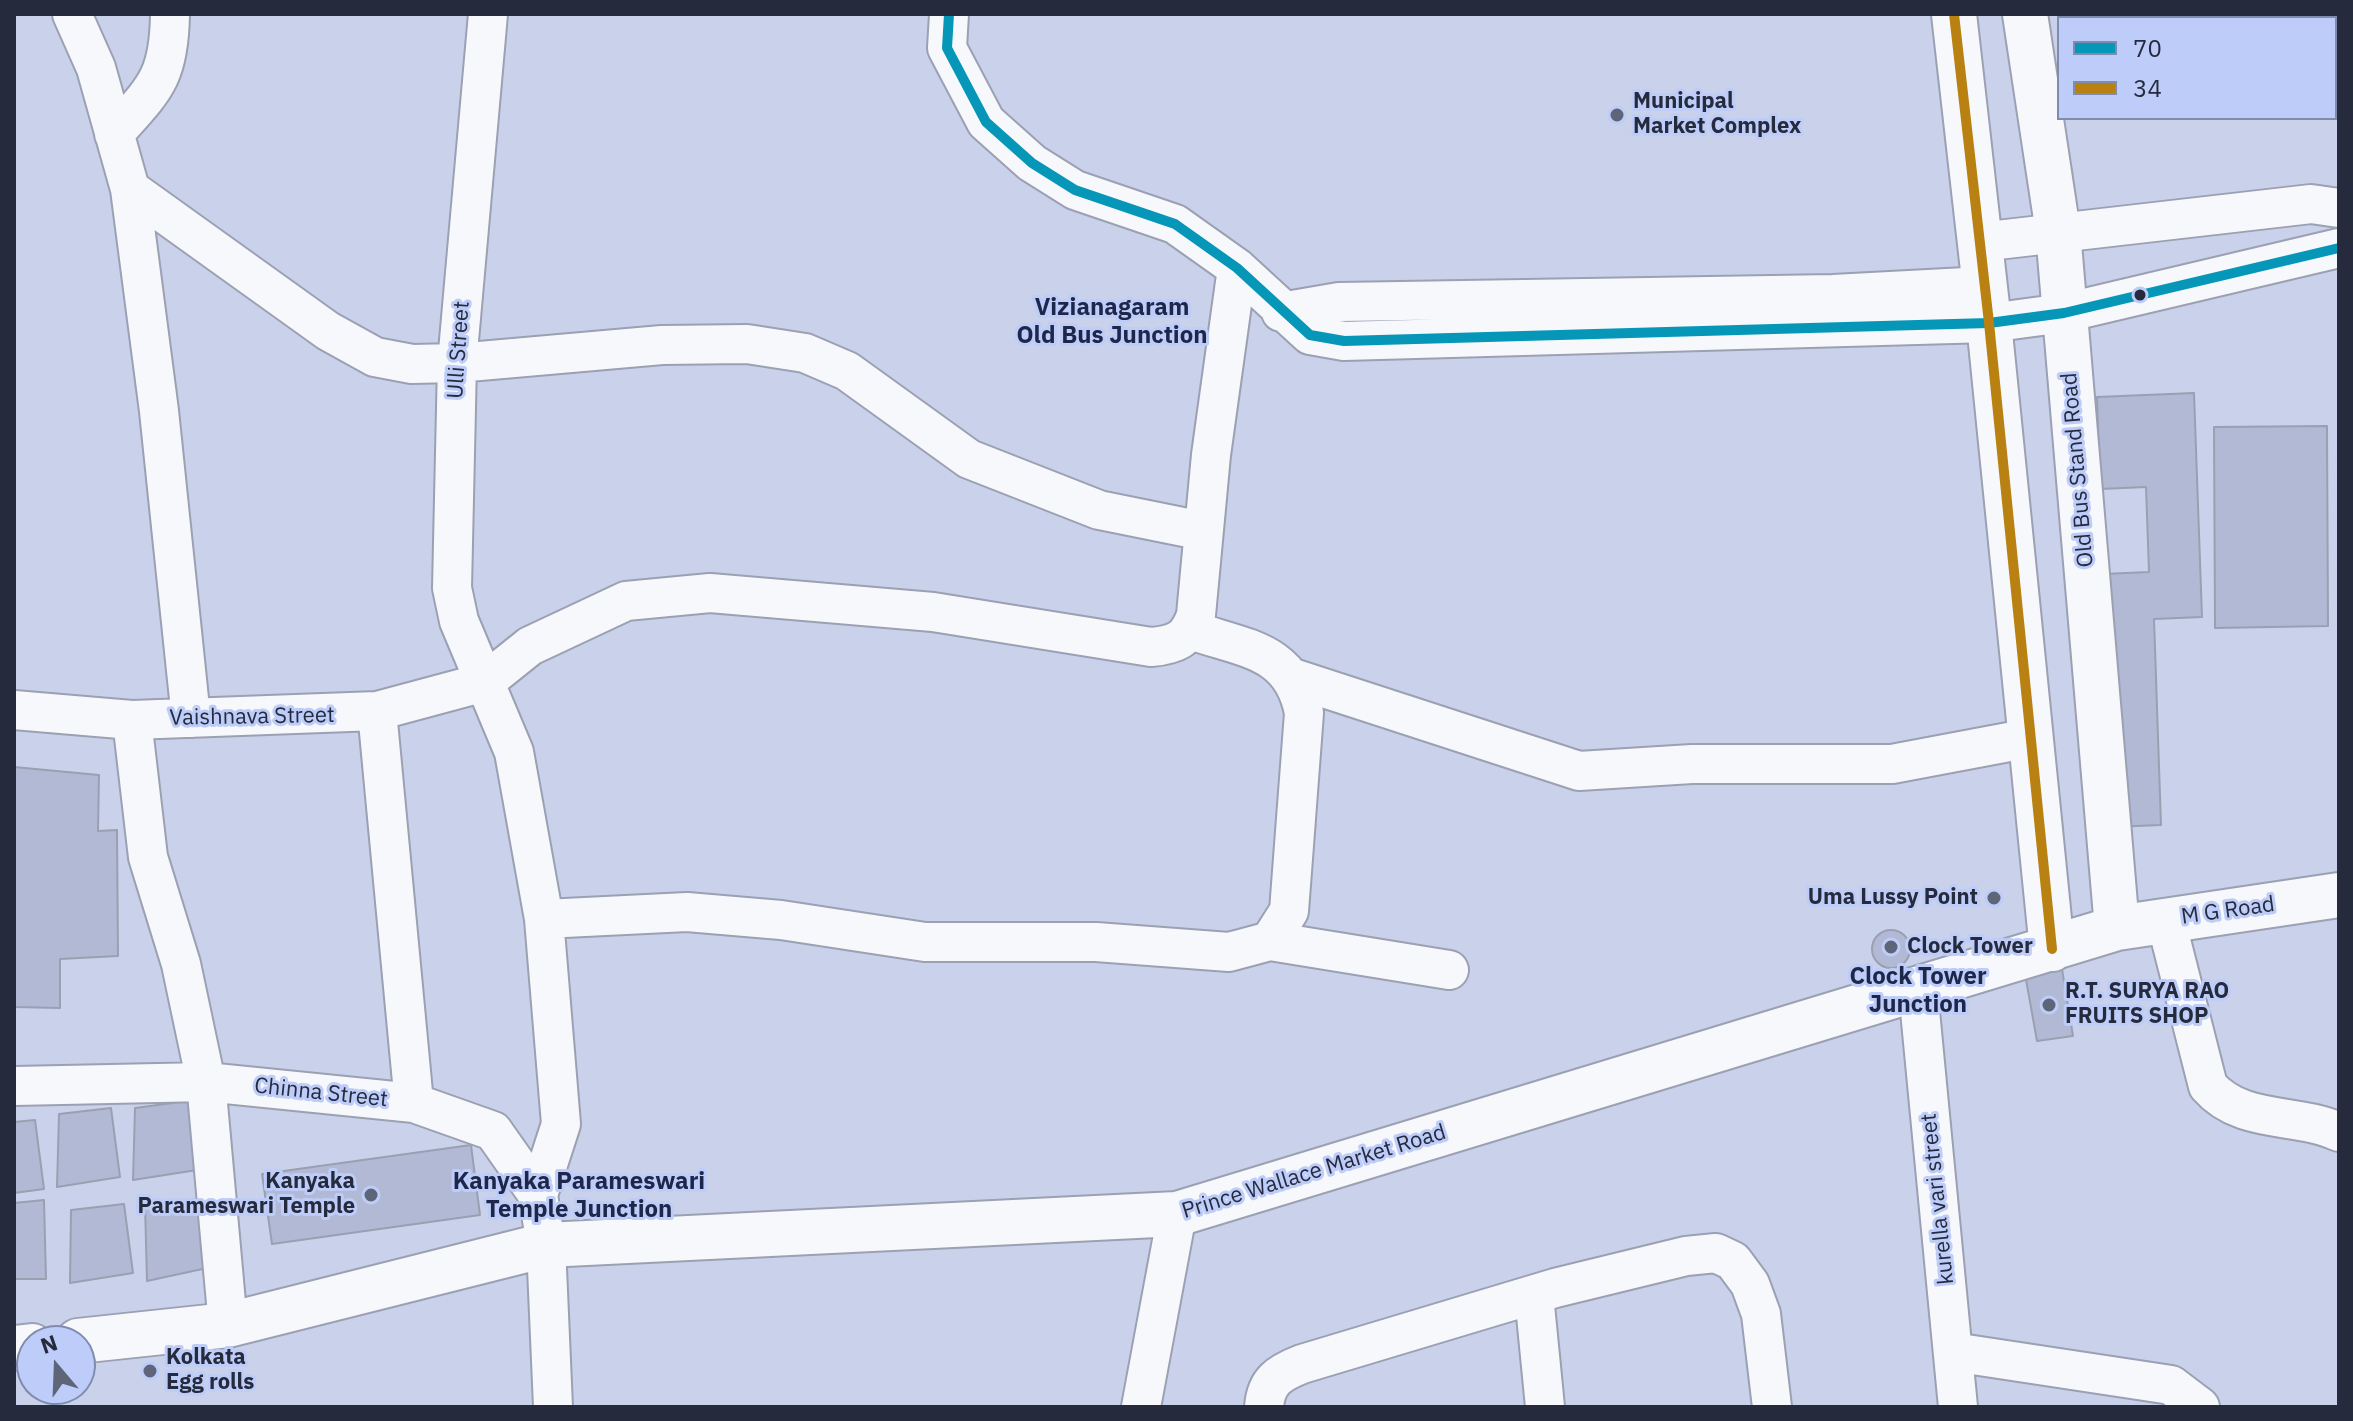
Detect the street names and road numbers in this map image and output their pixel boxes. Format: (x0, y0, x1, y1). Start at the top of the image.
street label: Ulli Street (442, 300, 476, 400)
street label: Old Bus Stand Road (2056, 371, 2100, 569)
street label: Vaishnava Street (169, 702, 335, 732)
street label: M G Road (2180, 891, 2276, 931)
street label: Chinna Street (253, 1073, 389, 1113)
street label: kurella vari street (1916, 1112, 1960, 1286)
street label: Prince Wallace Market Road (1179, 1119, 1449, 1225)

